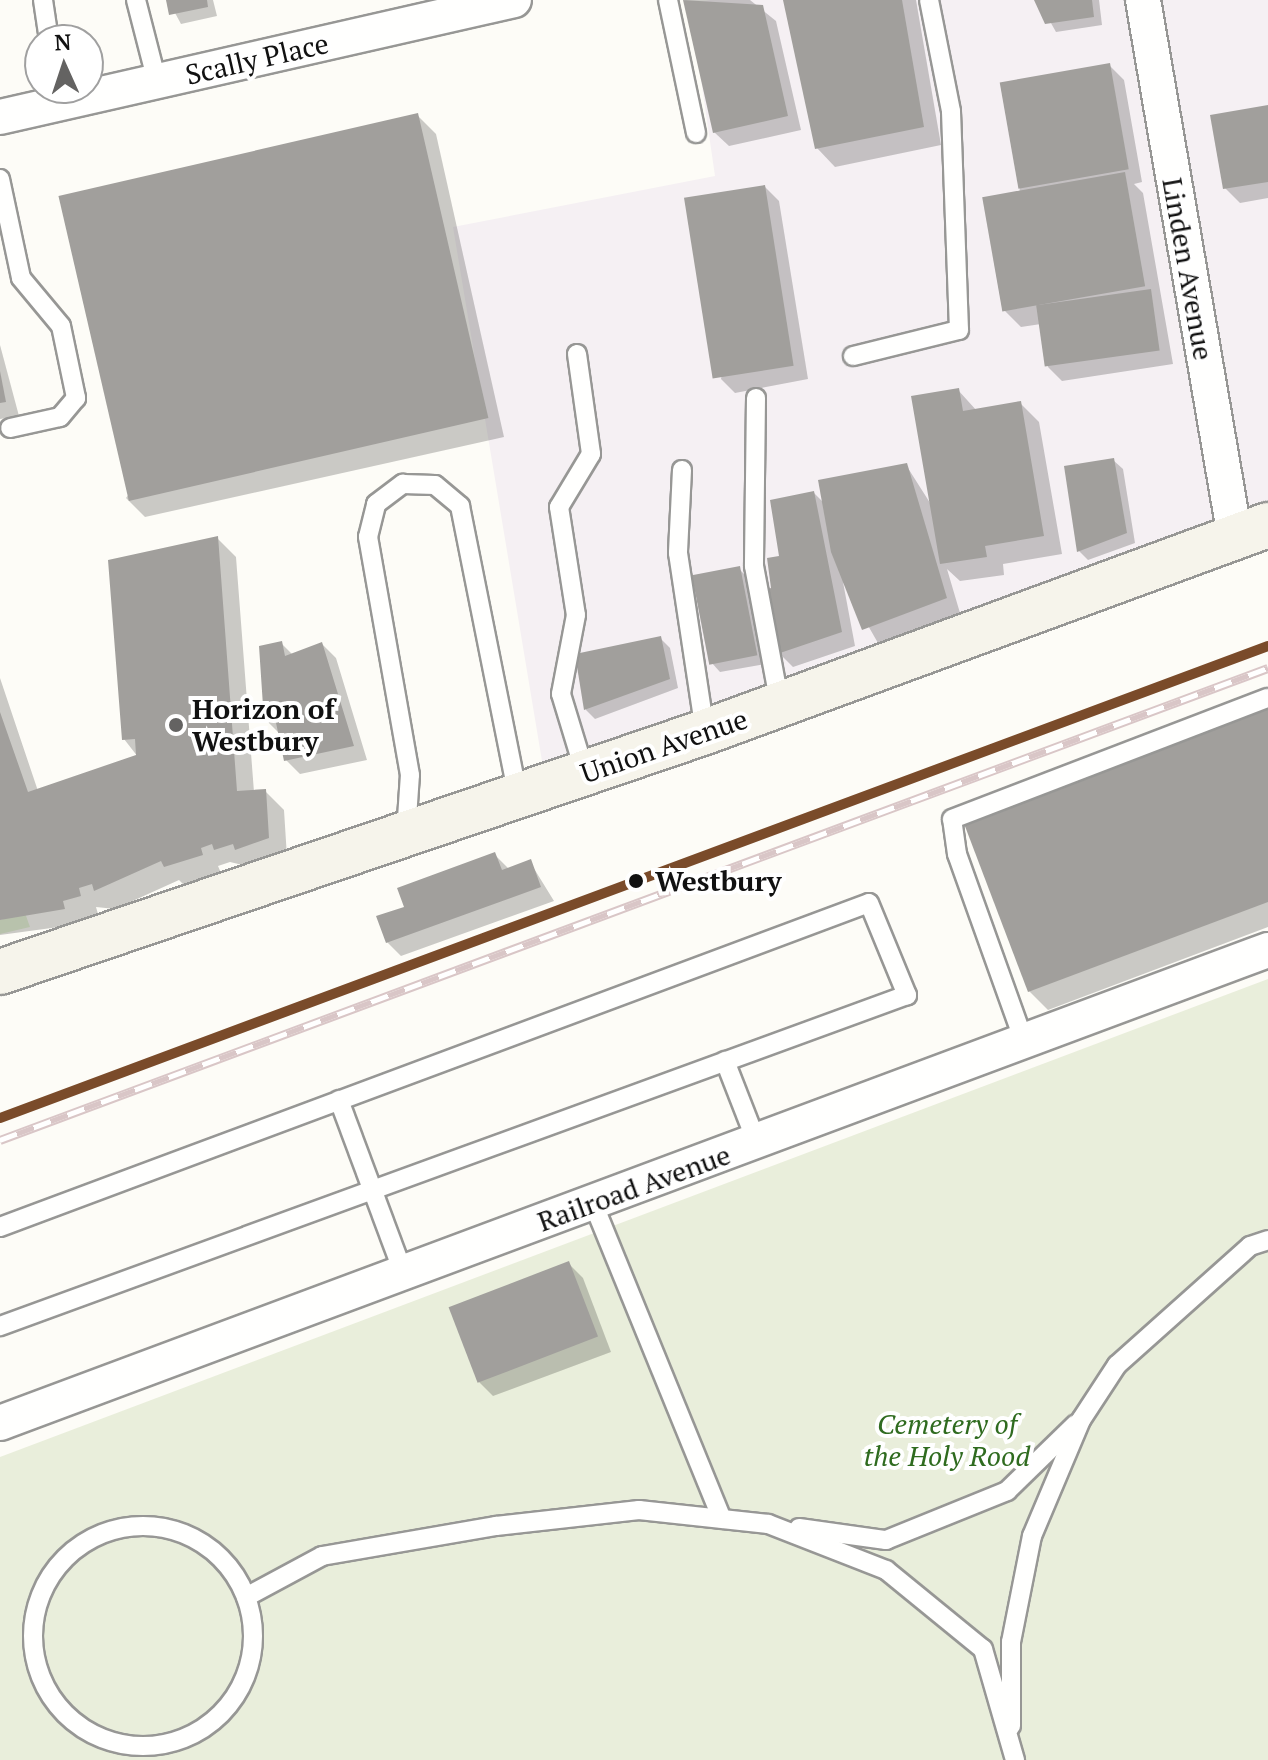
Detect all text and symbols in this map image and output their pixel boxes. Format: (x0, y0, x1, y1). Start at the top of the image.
north arrow (24, 24, 104, 104)
street label: Scally Place (182, 26, 332, 92)
text: N (54, 27, 72, 56)
street label: Linden Avenue (1155, 175, 1221, 363)
place label: Horizon of Westbury (192, 692, 335, 758)
street label: Union Avenue (576, 702, 752, 790)
marker: Horizon of Westbury (167, 716, 185, 734)
place label: Westbury (655, 864, 782, 898)
marker: Westbury (624, 869, 648, 893)
street label: Railroad Avenue (533, 1137, 735, 1239)
park label: Cemetery of the Holy Rood (864, 1407, 1030, 1473)

